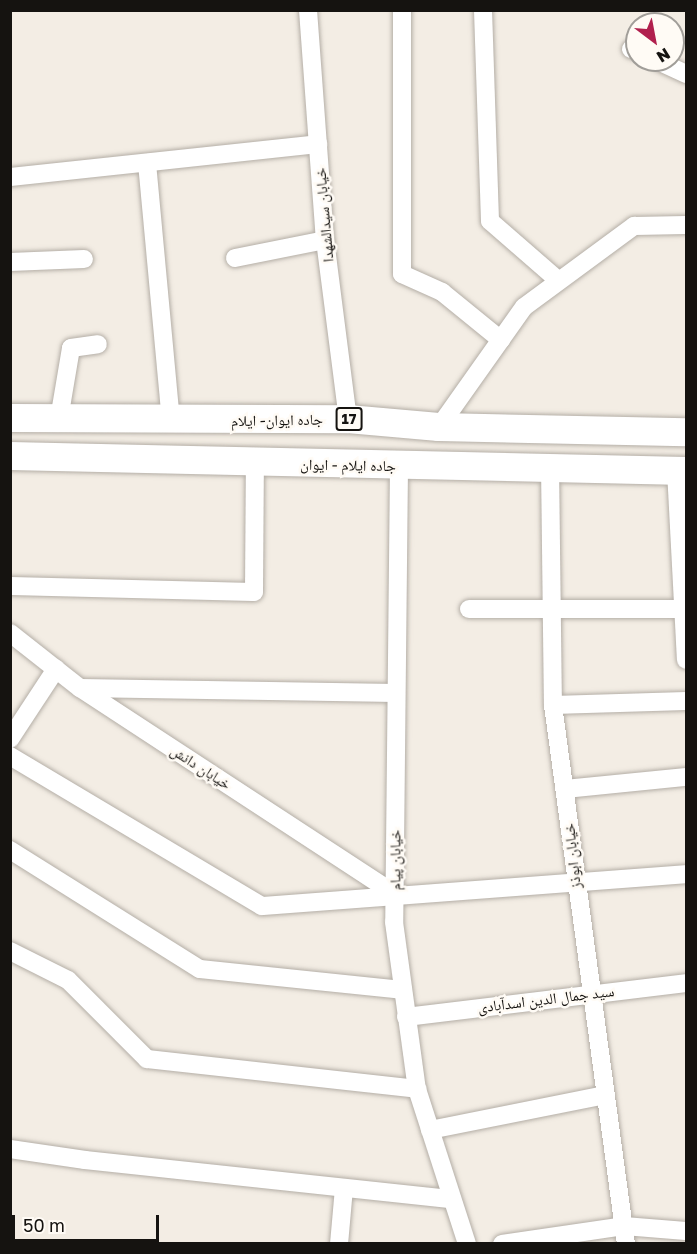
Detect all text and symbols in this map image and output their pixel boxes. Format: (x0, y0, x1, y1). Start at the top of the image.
north arrow (625, 12, 685, 72)
text: N (653, 44, 674, 67)
street label: خیابان سیدالشهدا (311, 167, 337, 263)
road number: 17 (336, 408, 362, 430)
street label: جاده ایوان- ایلام (231, 410, 323, 430)
street label: جاده ایلام - ایوان (300, 455, 396, 475)
street label: خیابان دانش (167, 741, 235, 793)
street label: خیابان ابوذز (560, 822, 584, 890)
street label: خیابان پیام (386, 830, 404, 890)
street label: سید جمال الدین اسدآبادی (477, 982, 615, 1016)
scale bar (15, 1203, 162, 1241)
text: 50 m (23, 1214, 65, 1236)

